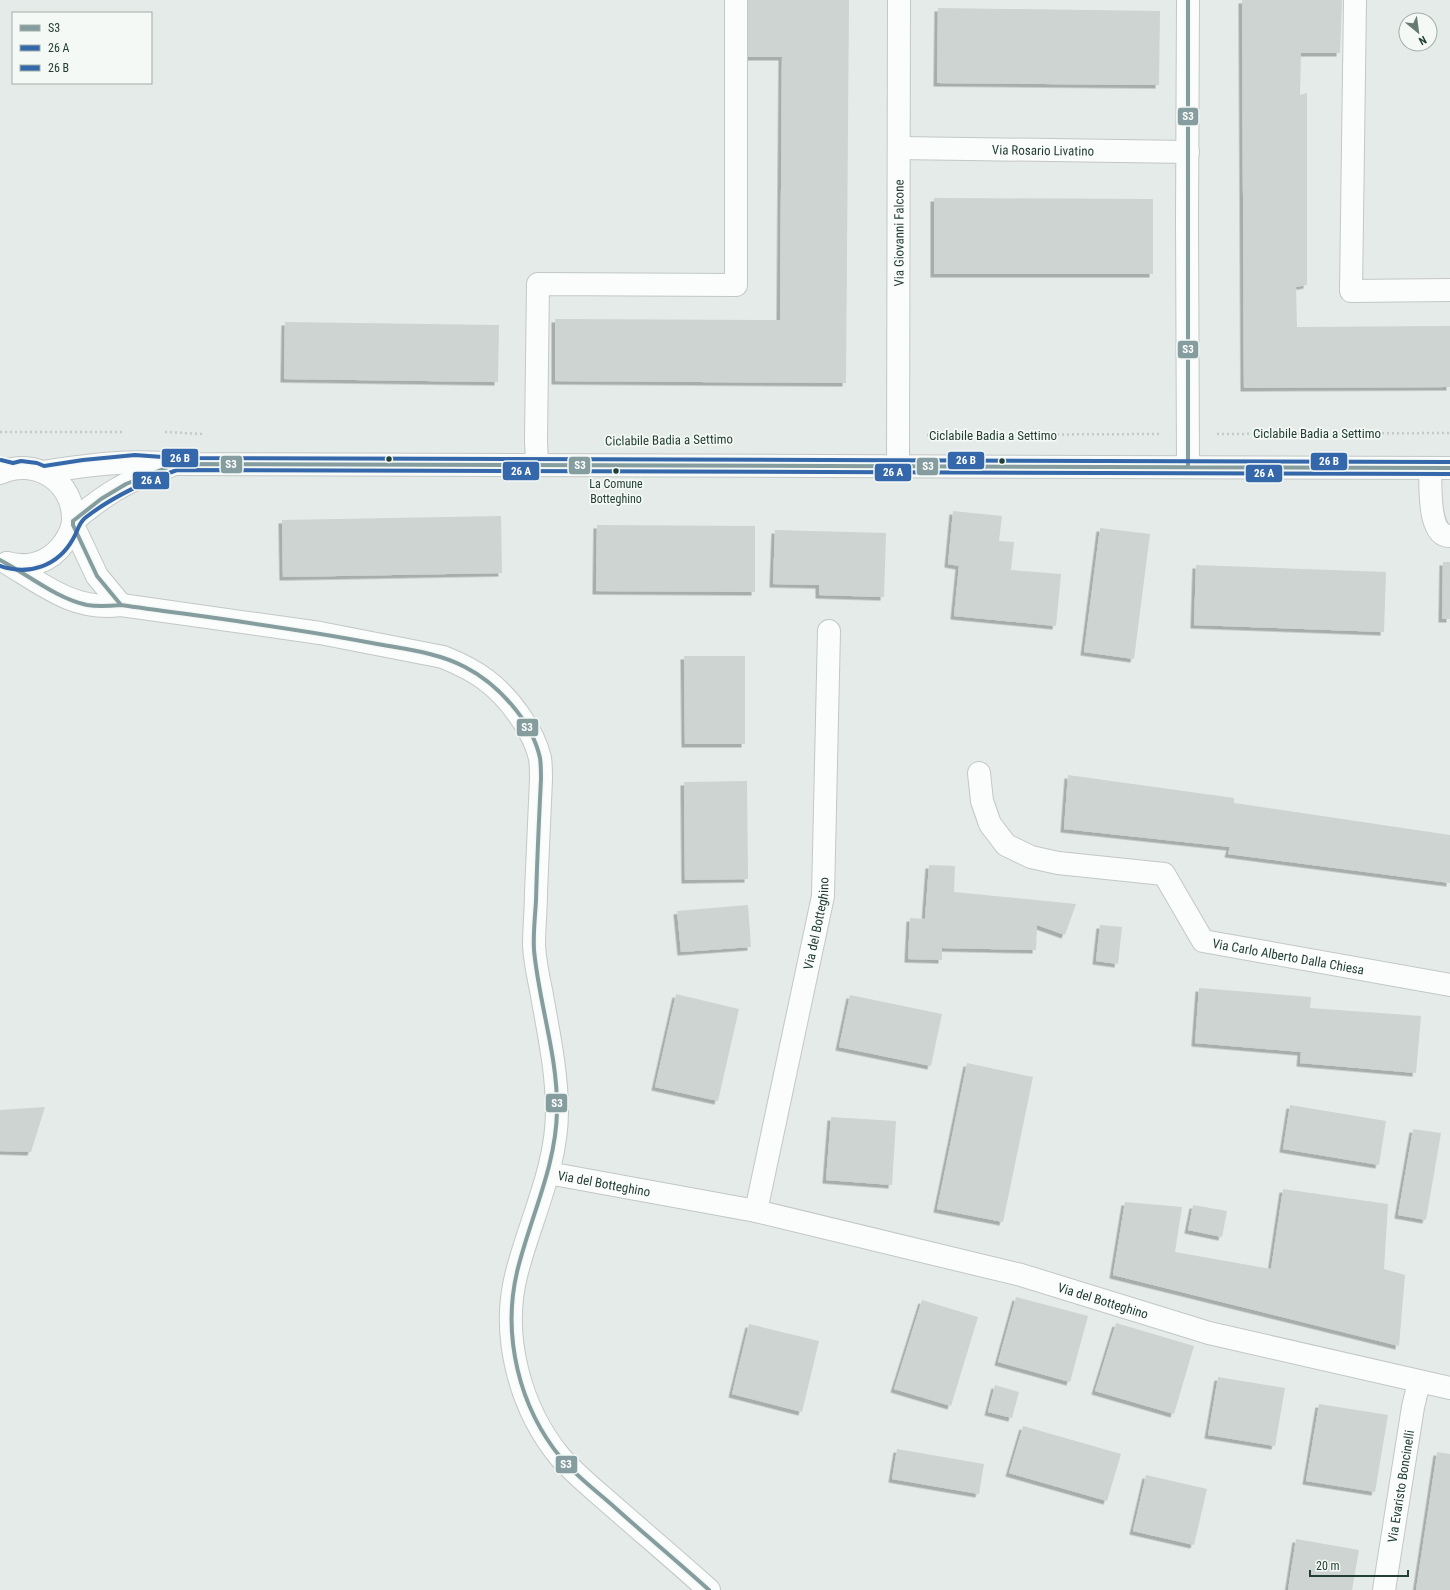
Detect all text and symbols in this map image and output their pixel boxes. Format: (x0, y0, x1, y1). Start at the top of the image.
legend (12, 12, 152, 84)
north arrow (1398, 12, 1438, 52)
text: S3 (48, 21, 60, 35)
text: N (1416, 33, 1429, 48)
text: 26 A (48, 41, 70, 55)
text: 26 B (48, 61, 69, 75)
line badge: S3 (1177, 107, 1199, 126)
text: S3 (1182, 110, 1194, 123)
street label: Via Rosario Livatino (992, 142, 1094, 158)
street label: Via Giovanni Falcone (891, 179, 906, 287)
line badge: S3 (1177, 340, 1199, 359)
text: S3 (1182, 343, 1194, 356)
street label: Ciclabile Badia a Settimo (1253, 426, 1381, 441)
street label: Ciclabile Badia a Settimo (929, 428, 1057, 443)
street label: Ciclabile Badia a Settimo (605, 431, 733, 449)
line badge: 26 B (161, 448, 199, 468)
line badge: 26 B (947, 451, 985, 470)
text: 26 B (170, 452, 190, 465)
line badge: 26 B (1310, 452, 1348, 471)
unlabelled marker (384, 454, 394, 464)
text: 26 B (956, 454, 976, 467)
line badge: S3 (220, 455, 243, 474)
text: 26 B (1319, 455, 1339, 468)
line badge: S3 (568, 456, 591, 475)
unlabelled marker (997, 456, 1007, 466)
line badge: S3 (916, 457, 939, 476)
text: S3 (225, 458, 237, 471)
text: S3 (574, 459, 586, 472)
text: S3 (922, 460, 934, 473)
line badge: 26 A (502, 461, 540, 481)
line badge: 26 A (874, 463, 912, 482)
line badge: 26 A (1245, 464, 1283, 483)
text: 26 A (511, 465, 532, 478)
marker: La Comune Botteghino (611, 466, 621, 476)
text: 26 A (883, 466, 904, 479)
text: 26 A (1254, 467, 1275, 480)
line badge: 26 A (132, 471, 170, 490)
text: 26 A (141, 474, 162, 487)
place label: La Comune Botteghino (589, 477, 643, 506)
line badge: S3 (516, 718, 539, 737)
text: S3 (521, 721, 533, 734)
street label: Via del Botteghino (800, 877, 831, 971)
street label: Via Carlo Alberto Dalla Chiesa (1211, 935, 1365, 977)
line badge: S3 (545, 1093, 568, 1113)
text: S3 (551, 1097, 563, 1110)
street label: Via del Botteghino (556, 1167, 652, 1199)
street label: Via del Botteghino (1056, 1279, 1150, 1321)
street label: Via Evaristo Boncinelli (1384, 1429, 1417, 1544)
line badge: S3 (555, 1455, 578, 1474)
text: S3 (560, 1458, 572, 1471)
scale bar (1310, 1552, 1408, 1578)
text: 20 m (1316, 1559, 1340, 1573)

